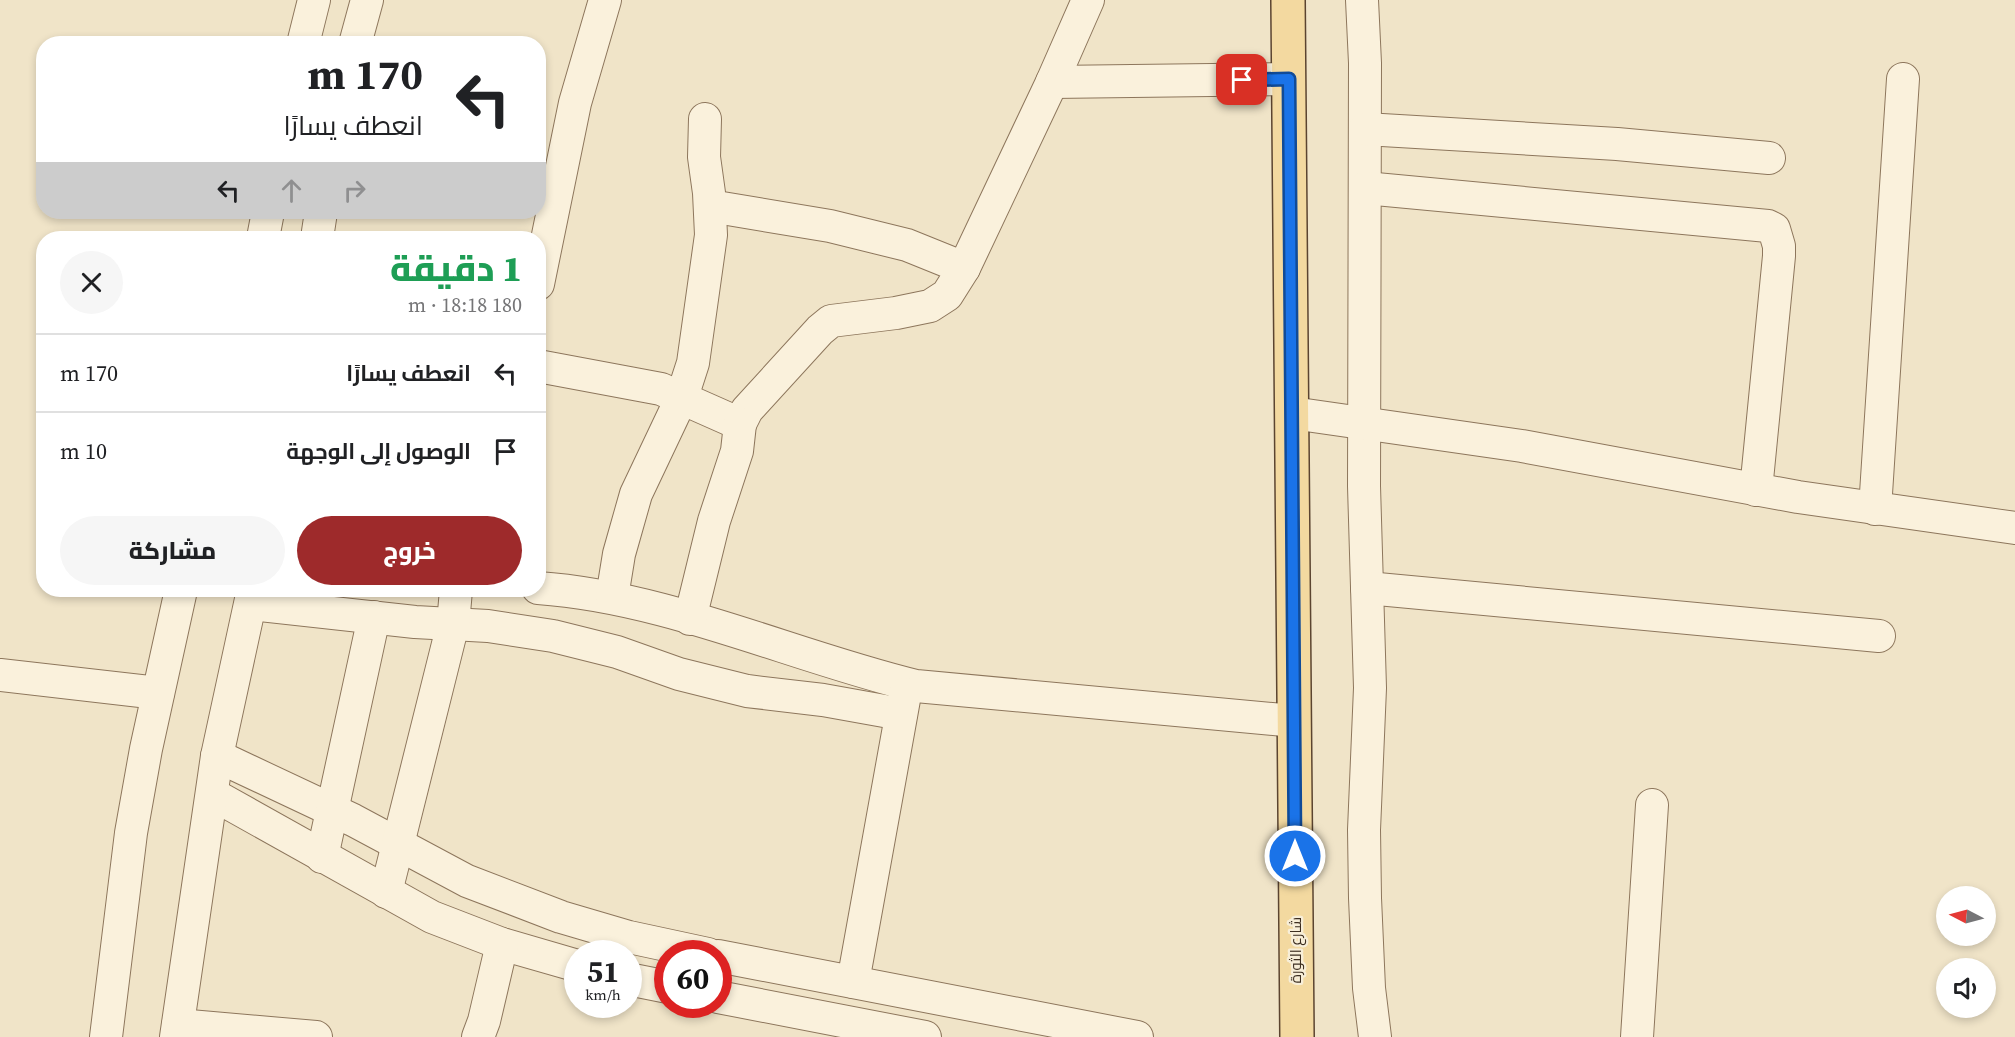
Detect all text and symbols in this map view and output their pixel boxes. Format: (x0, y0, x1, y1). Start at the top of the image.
text: 170 m (308, 45, 423, 103)
pin (1216, 54, 1267, 105)
icon: left (444, 60, 522, 138)
icon: arrive (1225, 63, 1258, 96)
text: انعطف يسارًا (284, 107, 423, 144)
icon: left (212, 174, 245, 207)
icon: ahead (275, 174, 308, 207)
icon: right (338, 174, 371, 207)
text: 1 دقيقة (390, 244, 522, 293)
button: close (60, 251, 123, 314)
text: 180 m · 18:18 (408, 291, 522, 319)
icon: left (489, 357, 522, 390)
text: 170 m (60, 358, 118, 388)
text: انعطف يسارًا (346, 358, 471, 388)
icon: arrive (489, 435, 522, 468)
text: 10 m (60, 436, 107, 466)
text: الوصول إلى الوجهة (286, 436, 471, 466)
button: مشاركة (60, 516, 285, 585)
button: خروج (297, 516, 522, 585)
position arrow (1263, 824, 1327, 888)
north arrow (1936, 886, 1996, 946)
map controls (1936, 886, 1996, 1018)
street label: شارع الثورة (1285, 917, 1307, 983)
speed limit sign: 60 (654, 940, 732, 1018)
text: 51 (587, 951, 619, 992)
button: sound (1936, 958, 1996, 1018)
text: km/h (585, 984, 621, 1005)

